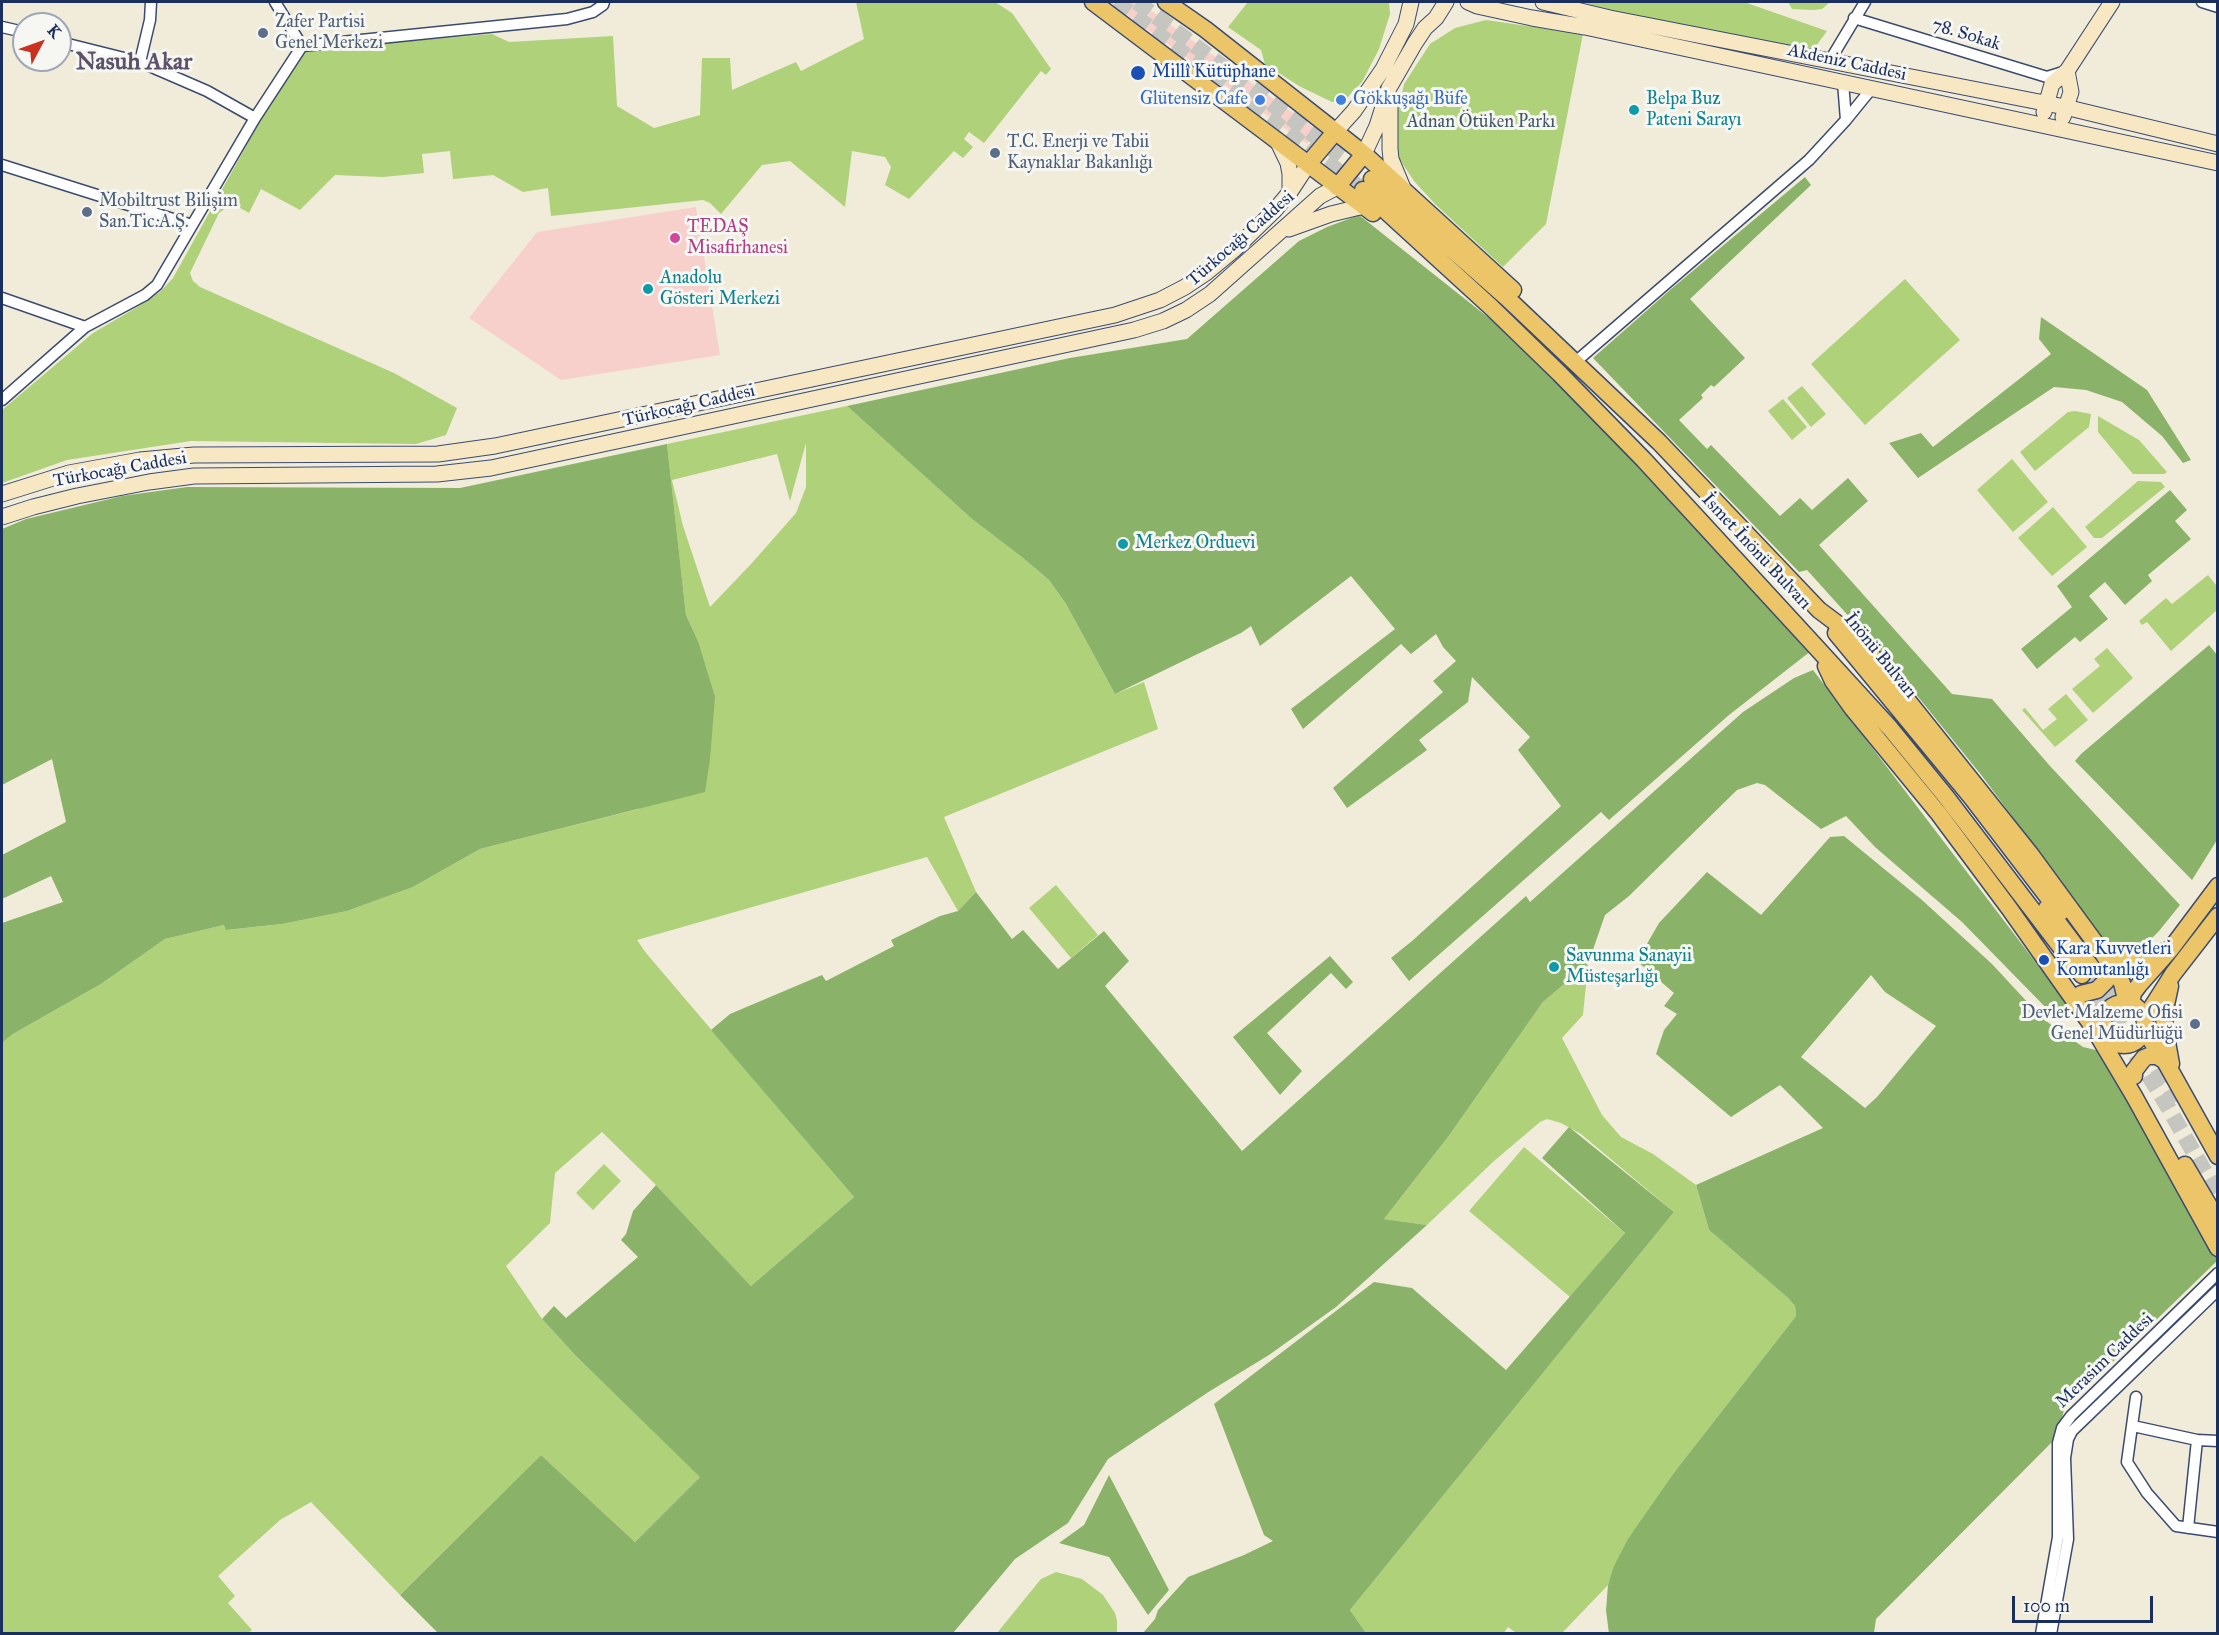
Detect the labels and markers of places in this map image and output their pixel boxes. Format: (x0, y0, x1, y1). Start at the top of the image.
place label: Zafer Partisi Genel Merkezi (275, 12, 383, 54)
marker: Zafer Partisi Genel Merkezi (256, 26, 270, 40)
place label: Millî Kütüphane (1152, 62, 1276, 84)
marker: Millî Kütüphane (1129, 64, 1147, 82)
place label: Glütensiz Cafe (1140, 89, 1248, 111)
place label: Gökkuşağı Büfe (1353, 89, 1468, 111)
place label: Belpa Buz Pateni Sarayı (1646, 89, 1741, 132)
marker: Glütensiz Cafe (1253, 93, 1267, 107)
marker: Gökkuşağı Büfe (1334, 93, 1348, 107)
marker: Belpa Buz Pateni Sarayı (1627, 103, 1641, 117)
place label: T.C. Enerji ve Tabii Kaynaklar Bakanlığı (1007, 132, 1153, 174)
marker: T.C. Enerji ve Tabii Kaynaklar Bakanlığı (988, 146, 1002, 160)
place label: Mobiltrust Bilişim San.Tic.A.Ş. (99, 191, 238, 234)
marker: Mobiltrust Bilişim San.Tic.A.Ş. (80, 205, 94, 219)
place label: TEDAŞ Misafirhanesi (687, 217, 788, 260)
marker: TEDAŞ Misafirhanesi (668, 231, 682, 245)
place label: Anadolu Gösteri Merkezi (660, 268, 780, 310)
marker: Anadolu Gösteri Merkezi (641, 282, 655, 296)
place label: Merkez Orduevi (1135, 533, 1255, 555)
marker: Merkez Orduevi (1116, 537, 1130, 551)
place label: Kara Kuvvetleri Komutanlığı (2056, 939, 2172, 982)
place label: Savunma Sanayii Müsteşarlığı (1566, 946, 1692, 988)
marker: Kara Kuvvetleri Komutanlığı (2037, 953, 2051, 967)
marker: Savunma Sanayii Müsteşarlığı (1547, 960, 1561, 974)
place label: Devlet Malzeme Ofisi Genel Müdürlüğü (2021, 1003, 2183, 1046)
marker: Devlet Malzeme Ofisi Genel Müdürlüğü (2188, 1017, 2202, 1031)

